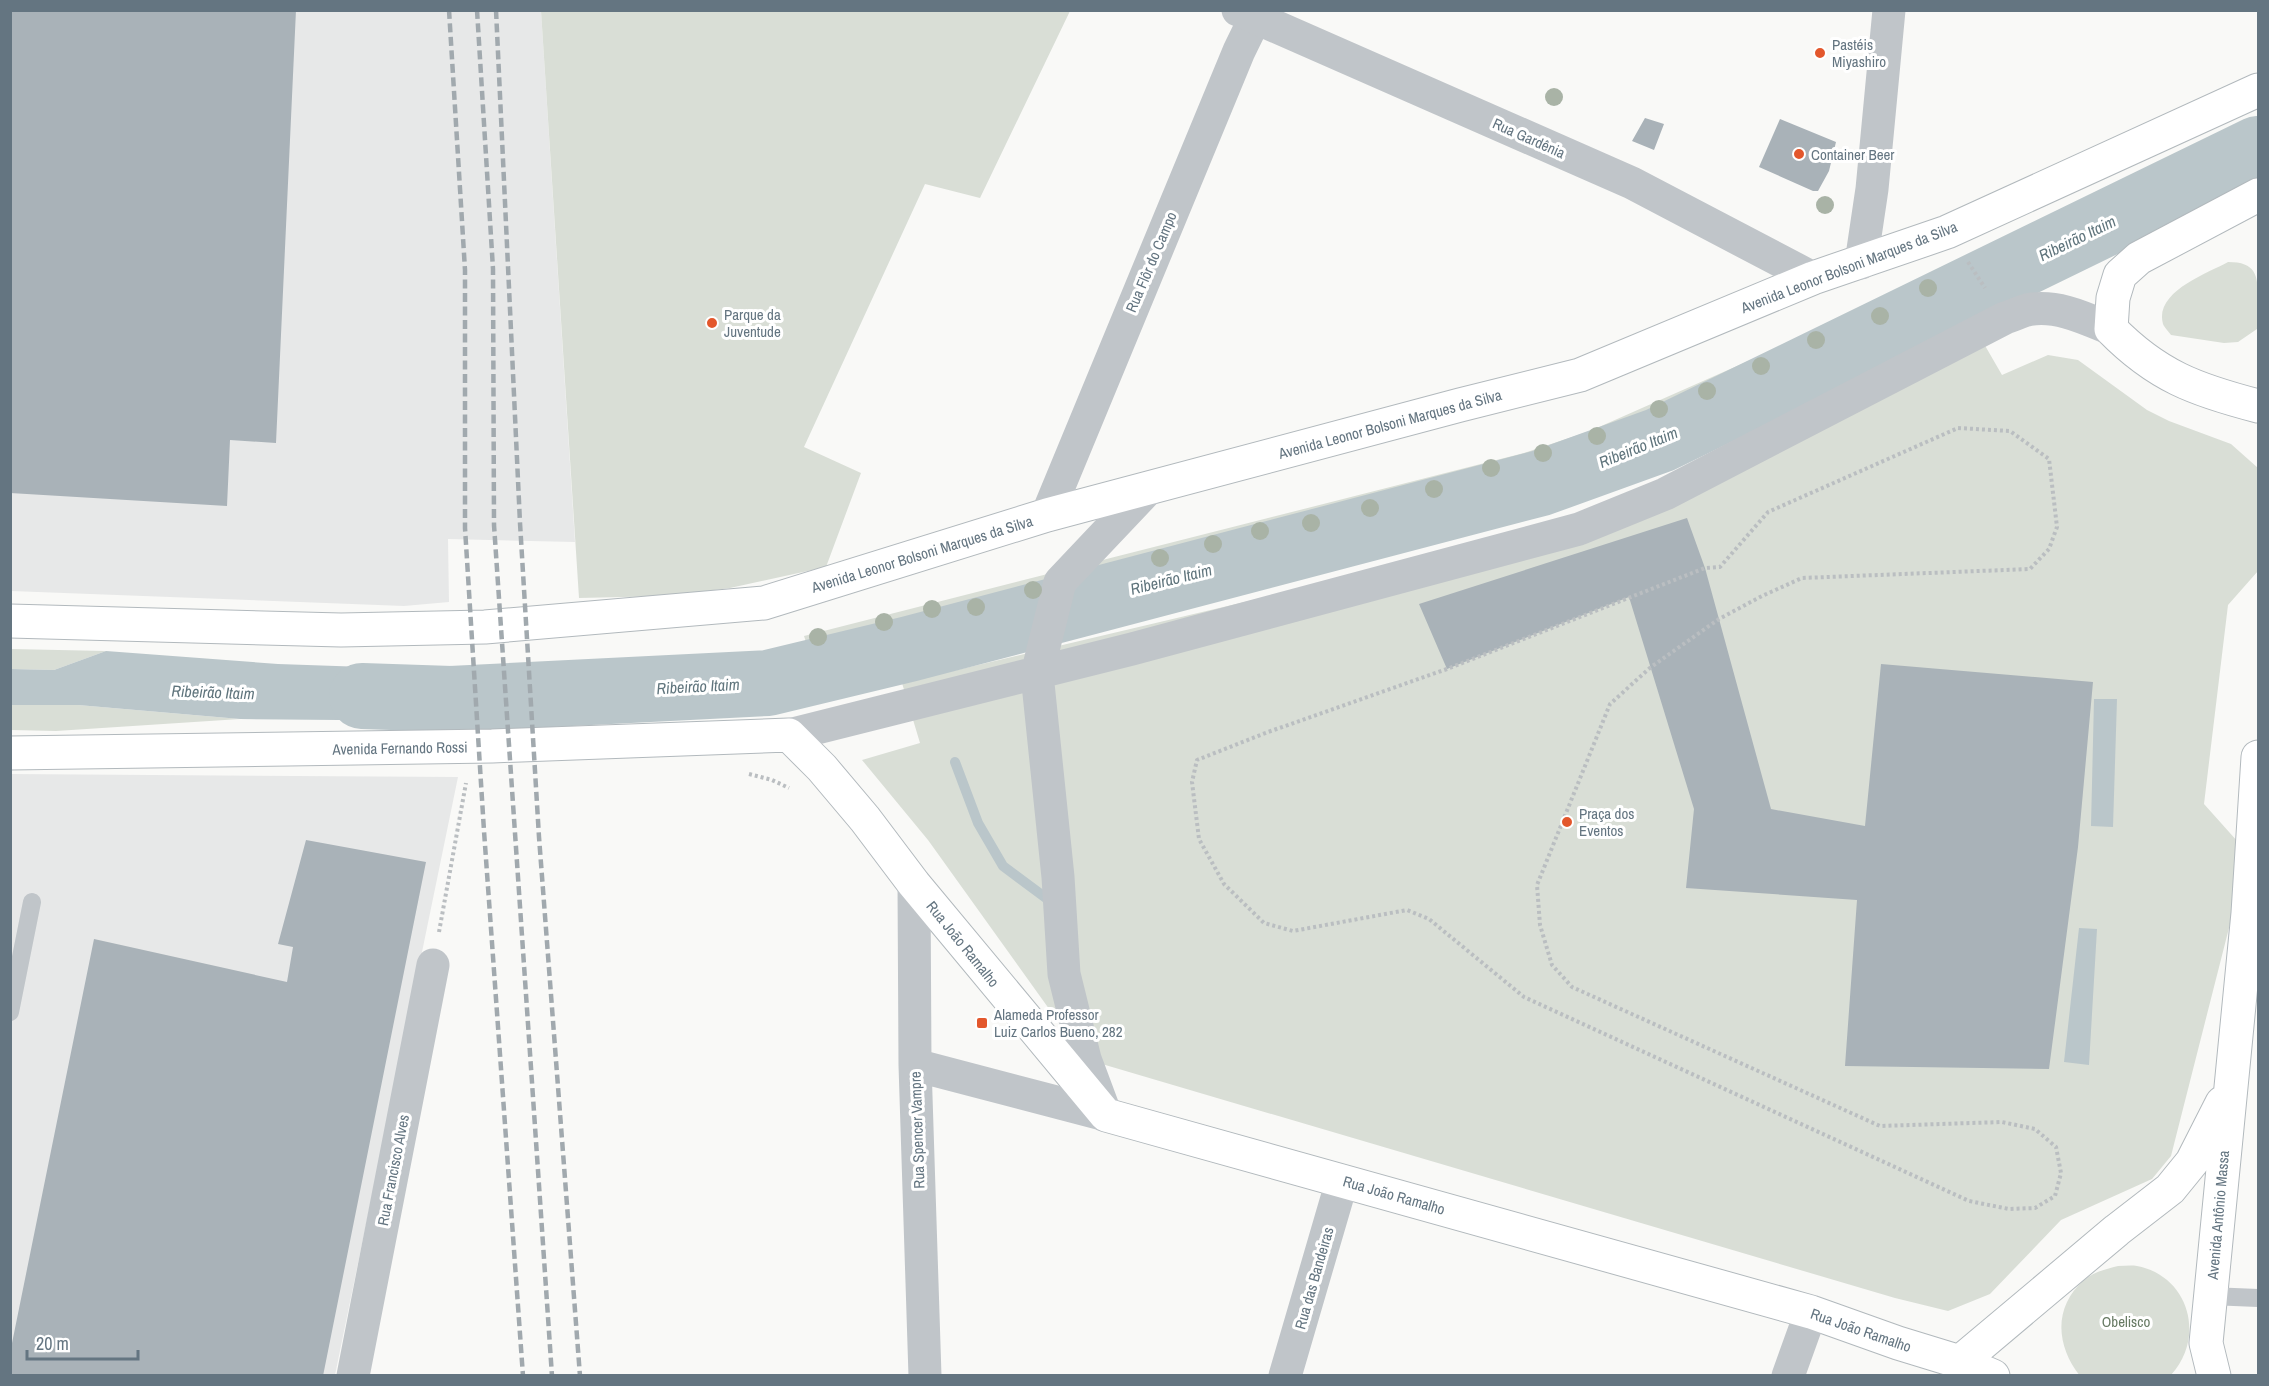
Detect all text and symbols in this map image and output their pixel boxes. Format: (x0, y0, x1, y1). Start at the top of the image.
place label: Pastéis Miyashiro (1832, 34, 1886, 72)
marker: Pastéis Miyashiro (1813, 46, 1827, 60)
street label: Rua Gardênia (1489, 113, 1569, 163)
place label: Container Beer (1811, 144, 1894, 165)
marker: Container Beer (1792, 147, 1806, 161)
street label: Rua Flôr do Campo (1120, 208, 1182, 316)
water label: Ribeirão Itaim (2035, 210, 2119, 266)
street label: Avenida Leonor Bolsoni Marques da Silva (1737, 216, 1960, 318)
place label: Parque da Juventude (724, 304, 781, 342)
marker: Parque da Juventude (705, 316, 719, 330)
street label: Avenida Leonor Bolsoni Marques da Silva (1275, 384, 1504, 464)
water label: Ribeirão Itaim (1595, 421, 1681, 473)
street label: Avenida Leonor Bolsoni Marques da Silva (808, 510, 1035, 598)
water label: Ribeirão Itaim (1128, 558, 1214, 600)
water label: Ribeirão Itaim (656, 673, 740, 699)
water label: Ribeirão Itaim (171, 680, 255, 704)
street label: Avenida Fernando Rossi (331, 736, 468, 760)
place label: Praça dos Eventos (1579, 803, 1634, 841)
marker: Praça dos Eventos (1560, 815, 1574, 829)
street label: Rua João Ramalho (922, 896, 1004, 992)
place label: Alameda Professor Luiz Carlos Bueno, 282 (993, 1004, 1123, 1042)
marker: Alameda Professor Luiz Carlos Bueno, 282 (975, 1016, 989, 1030)
street label: Rua Spencer Vampre (904, 1071, 930, 1189)
street label: Rua Francisco Alves (372, 1113, 414, 1227)
street label: Avenida Antônio Massa (2202, 1149, 2234, 1282)
street label: Rua João Ramalho (1340, 1170, 1448, 1220)
street label: Rua das Bandeiras (1289, 1224, 1339, 1332)
street label: Rua João Ramalho (1808, 1303, 1914, 1357)
park label: Obelisco (2102, 1311, 2150, 1332)
scale bar (27, 1323, 138, 1361)
text: 20 m (36, 1331, 69, 1356)

